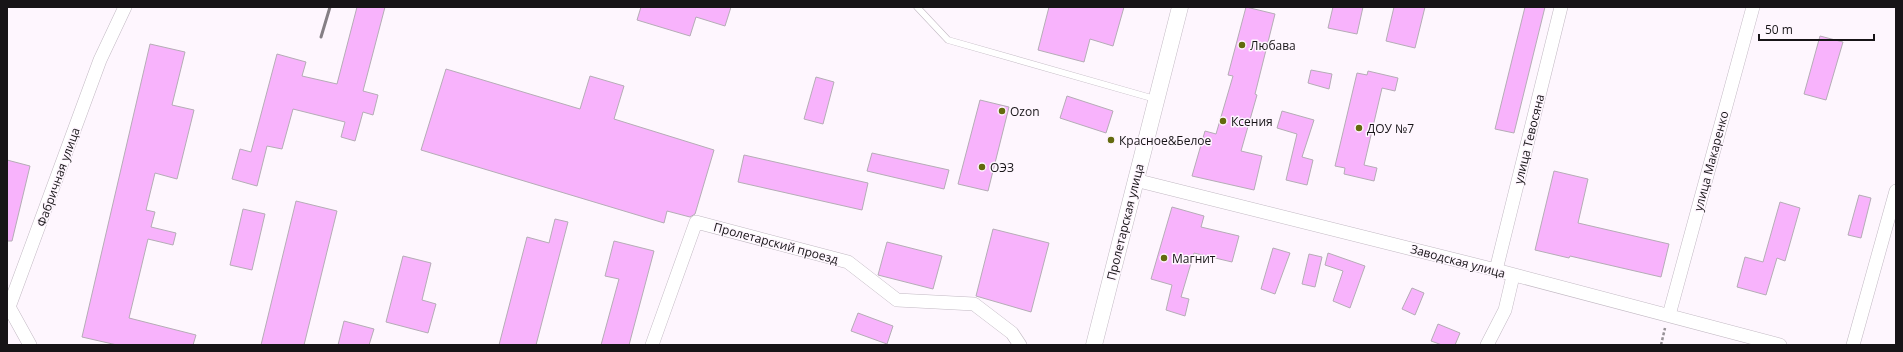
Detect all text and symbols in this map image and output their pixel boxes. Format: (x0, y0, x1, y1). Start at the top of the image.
scale bar (1759, 16, 1874, 42)
text: 50 m (1765, 21, 1793, 38)
place label: Любава (1250, 37, 1296, 54)
marker: Любава (1237, 40, 1247, 50)
street label: улица Тевосяна (1510, 92, 1548, 186)
place label: Ozon (1010, 103, 1040, 120)
marker: Ozon (997, 106, 1007, 116)
street label: улица Макаренко (1689, 109, 1733, 213)
place label: Ксения (1231, 113, 1273, 130)
marker: Ксения (1218, 116, 1228, 126)
place label: ДОУ №7 (1367, 120, 1414, 137)
marker: ДОУ №7 (1354, 123, 1364, 133)
street label: Фабричная улица (32, 125, 84, 229)
place label: Красное&Белое (1119, 132, 1212, 149)
marker: Красное&Белое (1106, 135, 1116, 145)
place label: ОЭЗ (990, 159, 1014, 176)
marker: ОЭЗ (977, 162, 987, 172)
street label: Пролетарская улица (1102, 162, 1148, 282)
street label: Пролетарский проезд (712, 218, 840, 268)
street label: Заводская улица (1409, 240, 1507, 282)
place label: Магнит (1172, 250, 1216, 267)
marker: Магнит (1159, 253, 1169, 263)

